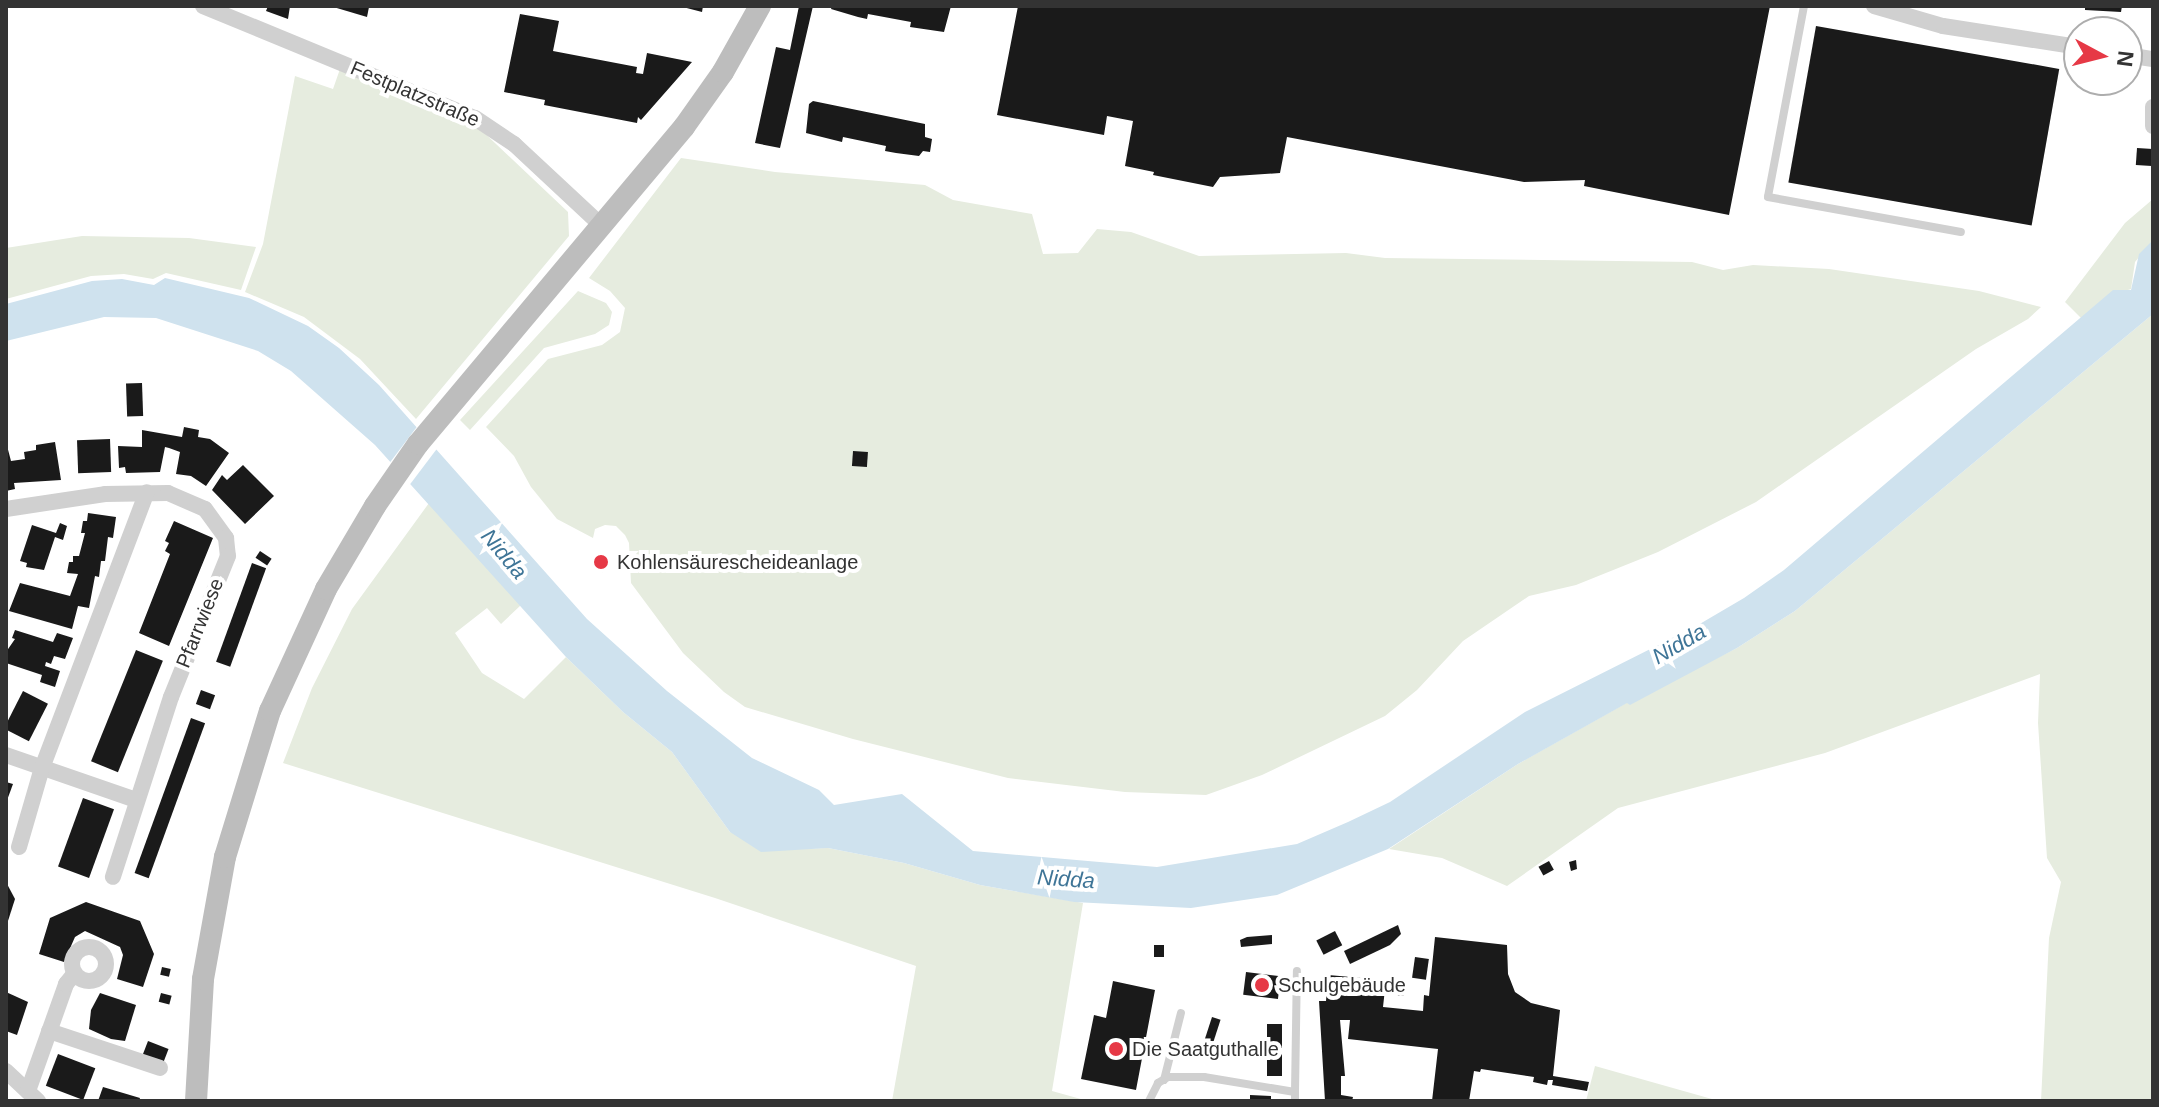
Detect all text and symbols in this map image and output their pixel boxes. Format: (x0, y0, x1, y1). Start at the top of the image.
north arrow (2063, 16, 2143, 96)
text: N (2112, 49, 2139, 68)
street label: Festplatzstraße (347, 56, 483, 132)
water label: Nidda (475, 523, 533, 585)
place label: Kohlensäurescheideanlage (617, 550, 858, 574)
marker: Kohlensäurescheideanlage (592, 553, 610, 571)
street label: Pfarrwiese (171, 575, 229, 671)
water label: Nidda (1648, 618, 1710, 670)
water label: Nidda (1036, 864, 1096, 894)
place label: Schulgebäude (1278, 973, 1406, 997)
marker: Schulgebäude (1253, 976, 1271, 994)
place label: Die Saatguthalle (1132, 1037, 1279, 1061)
marker: Die Saatguthalle (1107, 1040, 1125, 1058)

